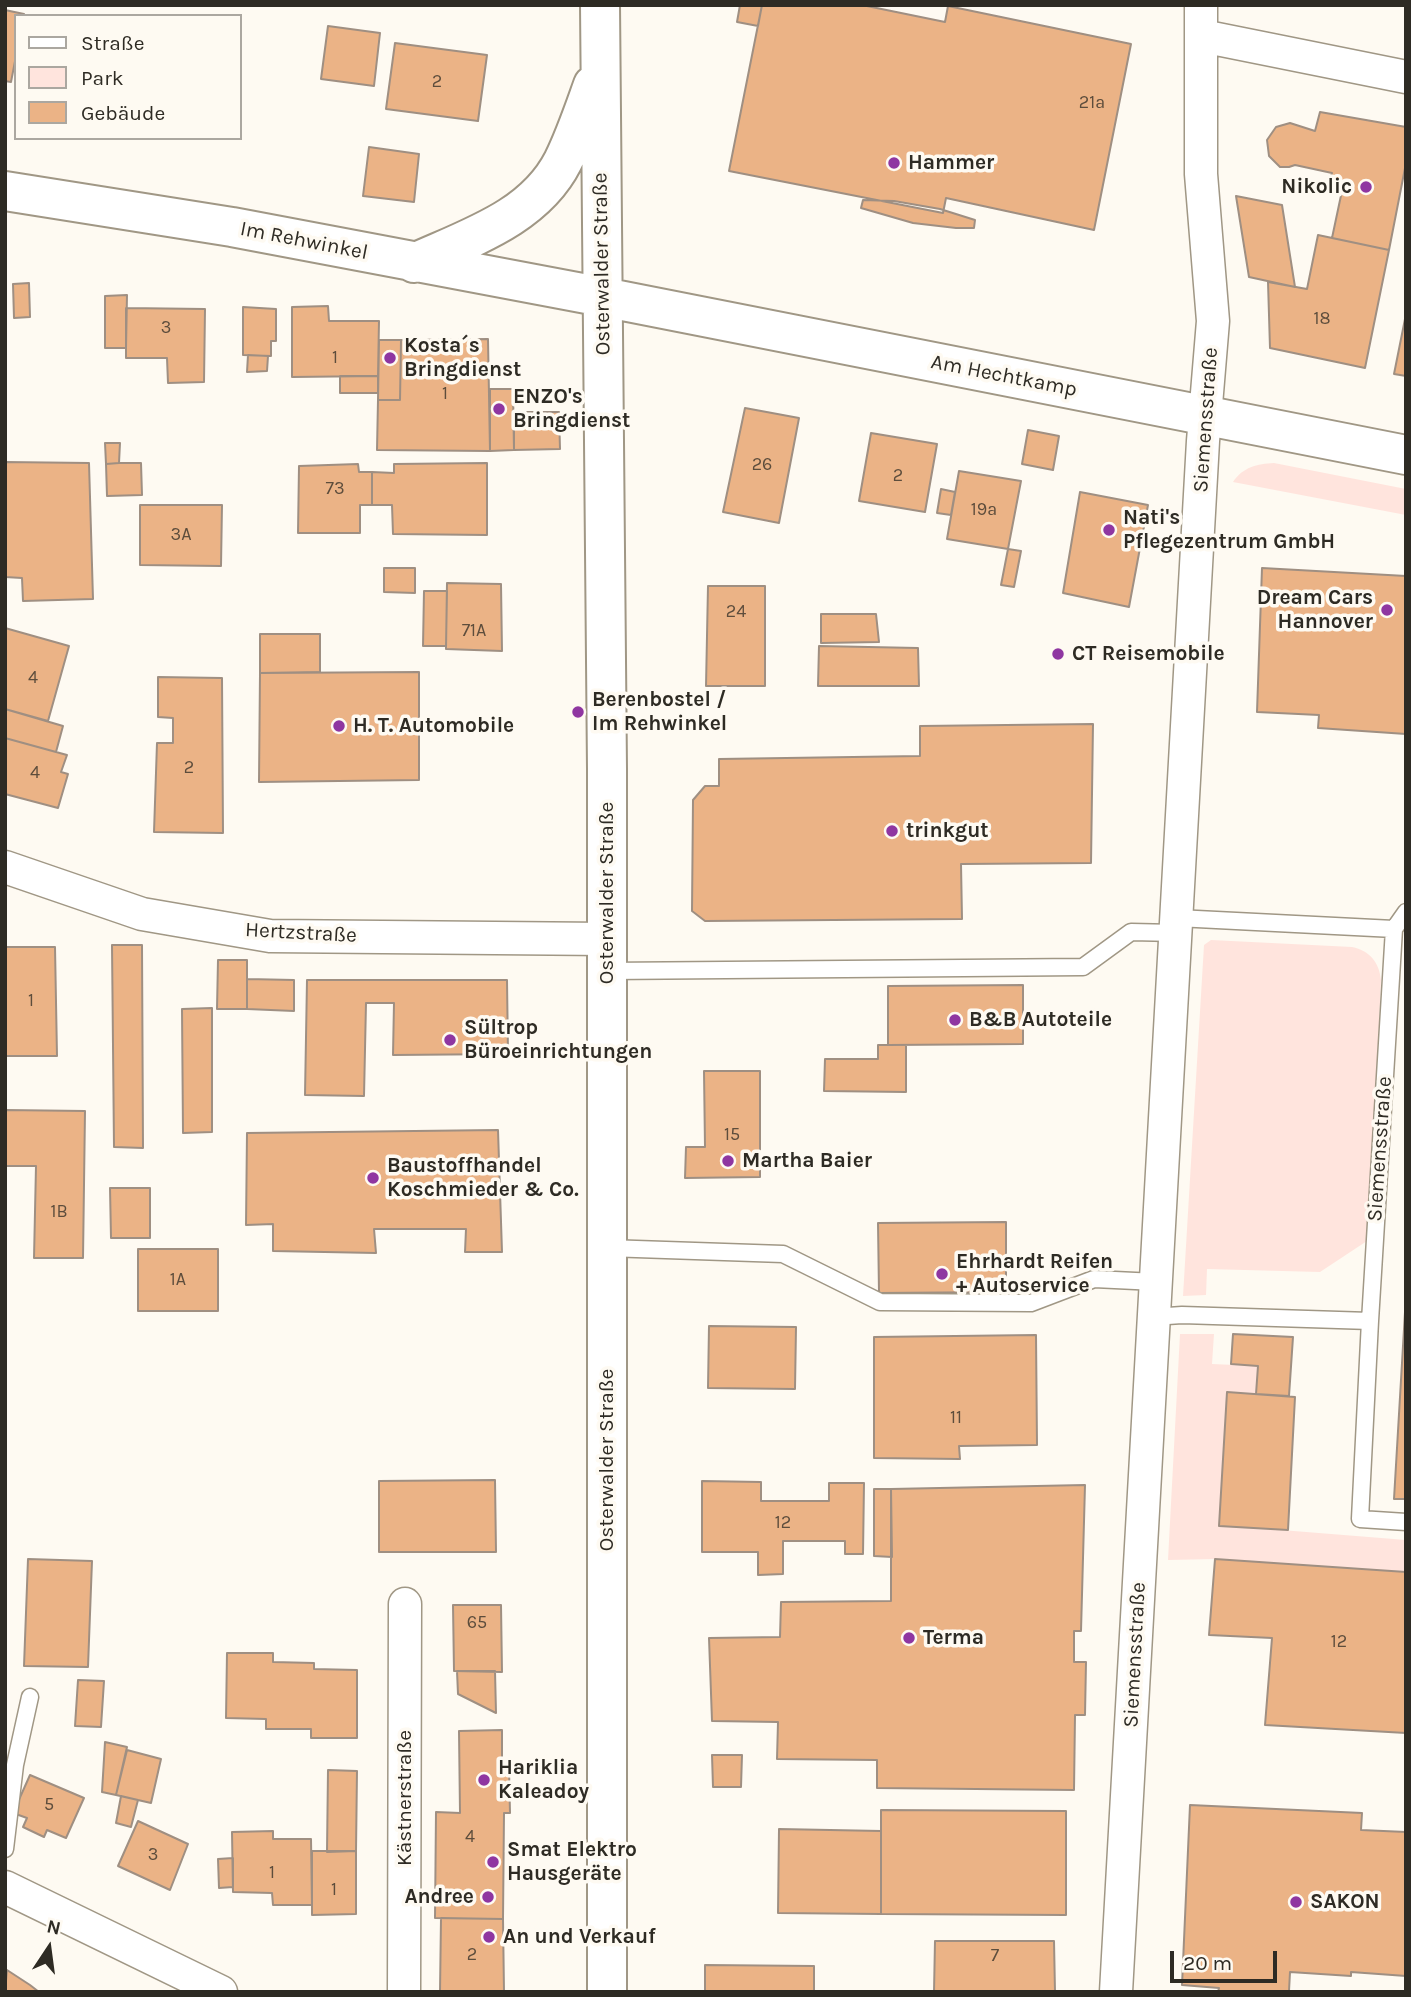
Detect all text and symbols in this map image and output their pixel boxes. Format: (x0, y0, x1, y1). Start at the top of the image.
legend (14, 14, 242, 140)
text: Straße (81, 31, 144, 55)
text: Park (81, 66, 124, 90)
house number: 2 (432, 71, 442, 93)
house number: 21a (1079, 92, 1105, 114)
text: Gebäude (81, 101, 165, 125)
place label: Hammer (908, 150, 994, 176)
marker: Hammer (886, 155, 902, 171)
street label: Osterwalder Straße (588, 172, 616, 356)
place label: Nikolic (1281, 174, 1352, 200)
marker: Nikolic (1358, 179, 1374, 195)
street label: Im Rehwinkel (238, 216, 370, 266)
house number: 18 (1313, 308, 1331, 330)
house number: 3 (161, 317, 171, 339)
place label: Kosta´s Bringdienst (404, 333, 521, 383)
street label: Siemensstraße (1188, 346, 1224, 494)
house number: 1 (332, 347, 338, 369)
street label: Am Hechtkamp (929, 349, 1079, 403)
marker: Kosta´s Bringdienst (382, 350, 398, 366)
house number: 1 (442, 383, 448, 405)
place label: ENZO's Bringdienst (513, 384, 630, 434)
marker: ENZO's Bringdienst (491, 401, 507, 417)
house number: 26 (752, 454, 772, 476)
house number: 2 (893, 465, 903, 487)
house number: 73 (325, 478, 345, 500)
house number: 19a (971, 499, 997, 521)
place label: Nati's Pflegezentrum GmbH (1123, 505, 1335, 555)
marker: Nati's Pflegezentrum GmbH (1101, 522, 1117, 538)
house number: 3A (171, 524, 191, 546)
place label: Dream Cars Hannover (1257, 585, 1373, 635)
house number: 24 (726, 601, 746, 623)
marker: Dream Cars Hannover (1379, 602, 1395, 618)
house number: 71A (462, 620, 486, 642)
place label: CT Reisemobile (1072, 641, 1225, 667)
marker: CT Reisemobile (1050, 646, 1066, 662)
house number: 4 (28, 667, 38, 689)
place label: Berenbostel / Im Rehwinkel (592, 687, 727, 737)
marker: Berenbostel / Im Rehwinkel (570, 704, 586, 720)
place label: H. T. Automobile (353, 713, 514, 739)
marker: H. T. Automobile (331, 718, 347, 734)
house number: 2 (184, 757, 194, 779)
house number: 4 (30, 762, 40, 784)
street label: Osterwalder Straße (594, 802, 620, 984)
place label: trinkgut (906, 818, 989, 844)
marker: trinkgut (884, 823, 900, 839)
street label: Hertzstraße (244, 917, 358, 949)
house number: 1 (28, 990, 34, 1012)
place label: B&B Autoteile (969, 1007, 1112, 1033)
marker: B&B Autoteile (947, 1012, 963, 1028)
place label: Sültrop Büroeinrichtungen (464, 1015, 652, 1065)
marker: Sültrop Büroeinrichtungen (442, 1032, 458, 1048)
street label: Siemensstraße (1362, 1075, 1398, 1223)
house number: 15 (724, 1124, 740, 1146)
place label: Martha Baier (742, 1148, 872, 1174)
place label: Baustoffhandel Koschmieder & Co. (387, 1153, 579, 1203)
marker: Martha Baier (720, 1153, 736, 1169)
marker: Baustoffhandel Koschmieder & Co. (365, 1170, 381, 1186)
house number: 1B (50, 1201, 68, 1223)
place label: Ehrhardt Reifen + Autoservice (956, 1249, 1113, 1299)
marker: Ehrhardt Reifen + Autoservice (934, 1266, 950, 1282)
house number: 1A (170, 1269, 186, 1291)
street label: Osterwalder Straße (594, 1369, 620, 1551)
house number: 11 (950, 1407, 962, 1429)
house number: 12 (775, 1512, 791, 1534)
street label: Siemensstraße (1119, 1582, 1151, 1728)
house number: 65 (467, 1612, 487, 1634)
place label: Terma (923, 1625, 984, 1651)
marker: Terma (901, 1630, 917, 1646)
house number: 12 (1331, 1631, 1347, 1653)
street label: Kästnerstraße (392, 1730, 418, 1866)
place label: Hariklia Kaleadoy (498, 1755, 589, 1805)
marker: Hariklia Kaleadoy (476, 1772, 492, 1788)
house number: 5 (44, 1794, 54, 1816)
house number: 4 (465, 1826, 475, 1848)
place label: Smat Elektro Hausgeräte (507, 1837, 637, 1887)
house number: 3 (148, 1844, 158, 1866)
marker: Smat Elektro Hausgeräte (485, 1854, 501, 1870)
house number: 1 (269, 1862, 275, 1884)
house number: 1 (331, 1879, 337, 1901)
place label: Andree (404, 1884, 474, 1910)
marker: Andree (480, 1889, 496, 1905)
place label: SAKON (1310, 1889, 1380, 1915)
marker: SAKON (1288, 1894, 1304, 1910)
north arrow (14, 1913, 84, 1983)
text: N (45, 1915, 63, 1940)
place label: An und Verkauf (503, 1924, 656, 1950)
marker: An und Verkauf (481, 1929, 497, 1945)
scale bar (1173, 1938, 1280, 1982)
house number: 2 (467, 1944, 477, 1966)
house number: 7 (991, 1945, 999, 1967)
text: 20 m (1183, 1951, 1232, 1975)

